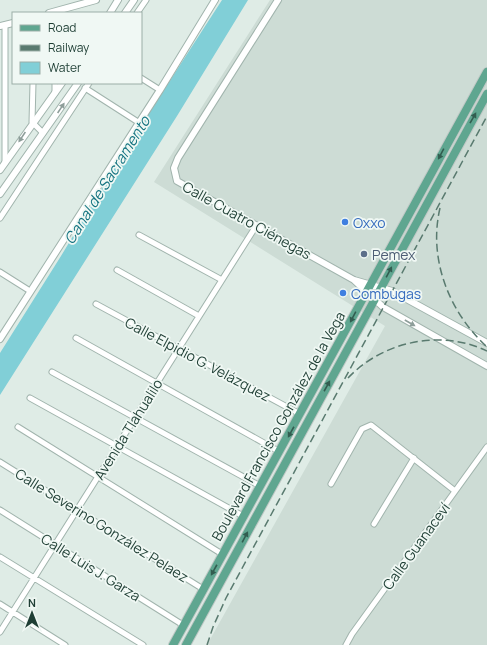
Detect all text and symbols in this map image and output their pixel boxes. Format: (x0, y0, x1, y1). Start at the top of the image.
legend (12, 12, 142, 84)
text: Road (48, 19, 76, 36)
text: Railway (48, 39, 90, 56)
text: Water (48, 59, 82, 76)
one-way arrow (57, 103, 65, 113)
water label: Canal de Sacramento (59, 111, 156, 248)
one-way arrow (470, 112, 477, 124)
one-way arrow (18, 132, 26, 142)
one-way arrow (438, 148, 445, 160)
street label: Calle Cuatro Ciénegas (179, 177, 315, 263)
place label: Oxxo (353, 213, 386, 232)
marker: Oxxo (340, 217, 350, 227)
place label: Pemex (372, 245, 416, 264)
marker: Pemex (359, 249, 369, 259)
one-way arrow (386, 266, 393, 278)
place label: Combugas (351, 284, 421, 303)
marker: Combugas (338, 288, 348, 298)
street label: Boulevard Francisco González de la Vega (207, 308, 349, 544)
one-way arrow (349, 312, 356, 323)
street label: Calle Elpidio G. Velázquez (122, 313, 274, 405)
one-way arrow (404, 319, 415, 326)
street label: Avenida Tlahualilo (89, 375, 167, 483)
one-way arrow (324, 380, 331, 392)
one-way arrow (287, 426, 294, 437)
street label: Calle Severino González Pelaez (12, 464, 192, 586)
street label: Calle Guanaceví (378, 499, 454, 593)
street label: Calle Luis J. Garza (38, 529, 144, 605)
one-way arrow (242, 531, 249, 543)
one-way arrow (210, 564, 217, 575)
north arrow (12, 593, 52, 633)
text: N (28, 595, 36, 610)

